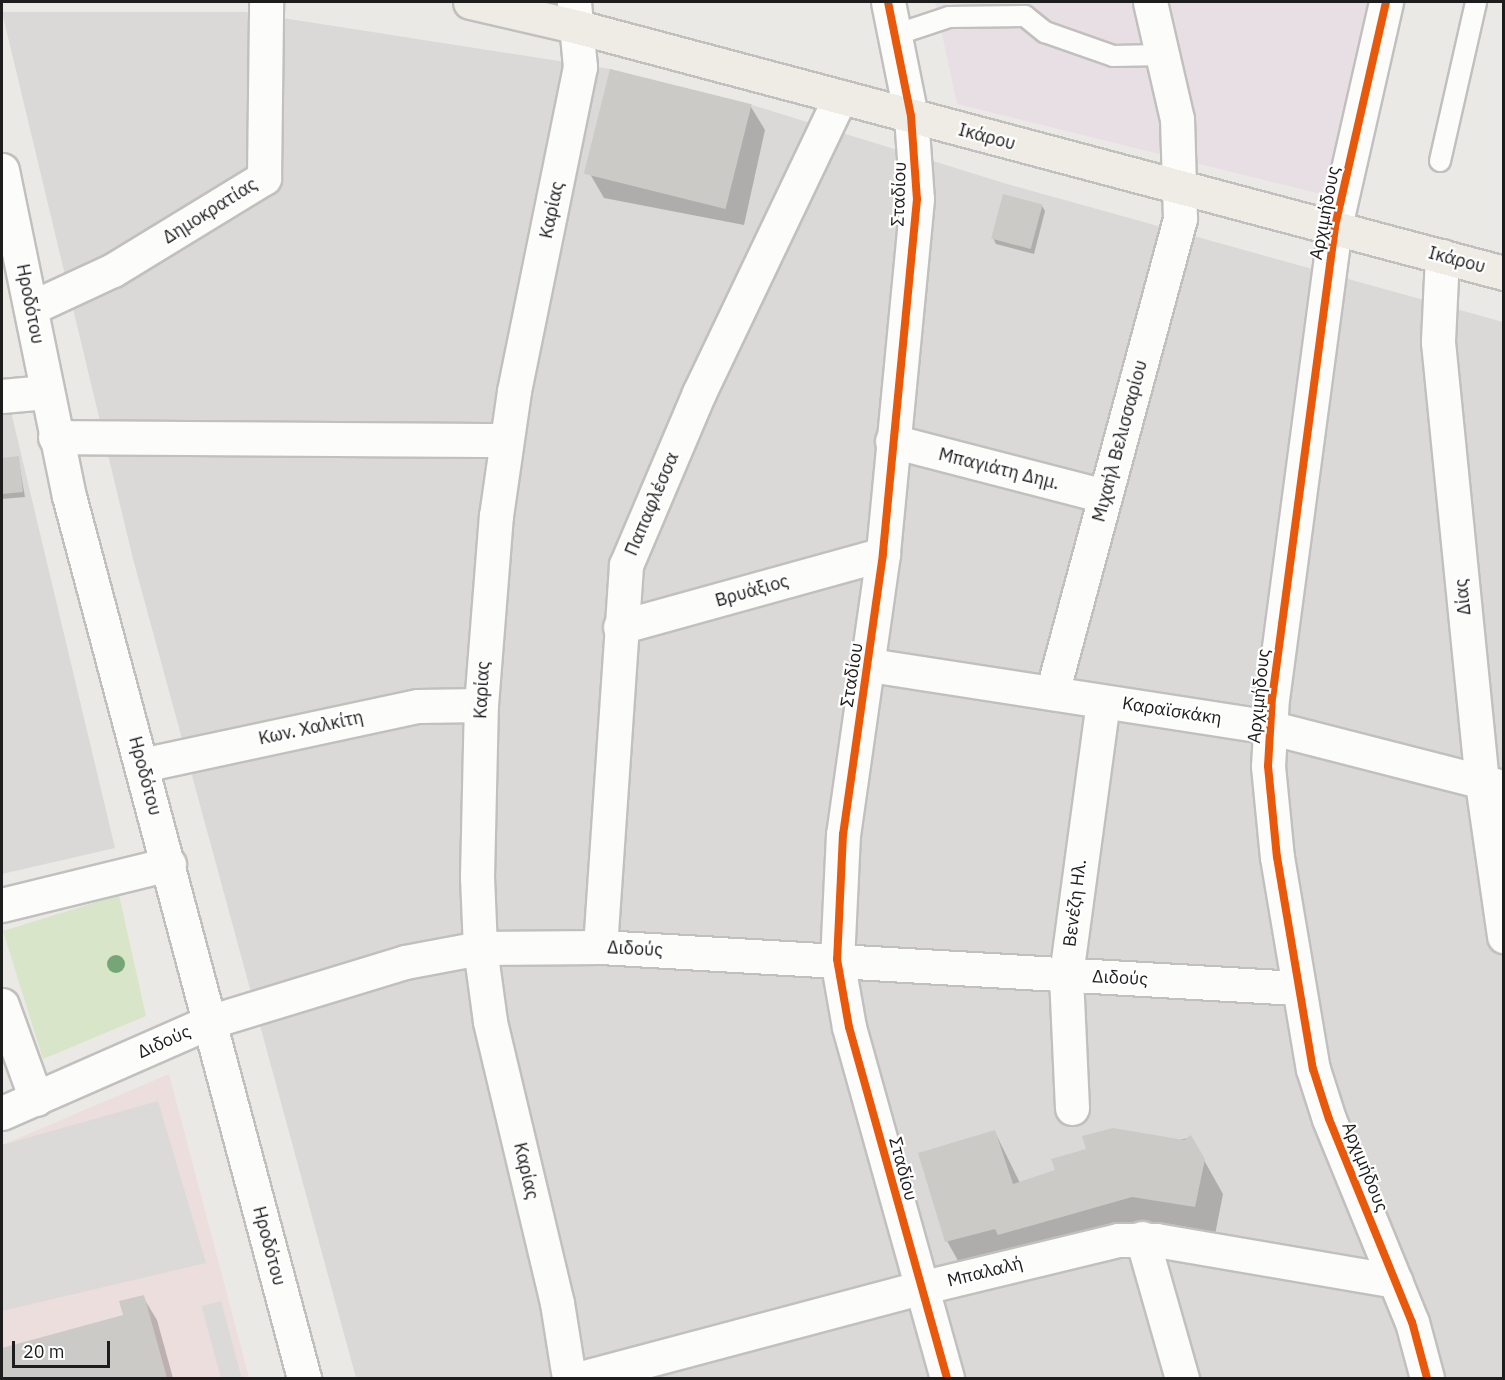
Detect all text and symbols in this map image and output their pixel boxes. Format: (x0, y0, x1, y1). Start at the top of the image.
street label: Ικάρου (956, 119, 1018, 155)
street label: Σταδίου (887, 161, 911, 227)
street label: Αρχιμήδους (1305, 164, 1345, 262)
street label: Δημοκρατίας (159, 173, 261, 249)
street label: Καρίας (535, 179, 569, 241)
street label: Ικάρου (1426, 242, 1488, 278)
street label: Ηροδότου (12, 262, 48, 346)
street label: Μιχαήλ Βελισσαρίου (1088, 358, 1152, 524)
street label: Μπαγιάτη Δημ. (936, 444, 1062, 494)
street label: Παπαφλέσσα (621, 449, 683, 559)
street label: Βρυάξιος (713, 570, 791, 612)
street label: Δίας (1450, 578, 1476, 616)
street label: Σταδίου (836, 641, 868, 709)
street label: Αρχιμήδους (1243, 648, 1275, 744)
street label: Καρίας (470, 661, 494, 719)
street label: Καραϊσκάκη (1121, 692, 1223, 730)
street label: Κων. Χαλκίτη (257, 706, 365, 750)
street label: Ηροδότου (124, 734, 166, 818)
street label: Βενέζη Ηλ. (1059, 858, 1091, 948)
street label: Διδούς (607, 937, 663, 961)
street label: Διδούς (1092, 966, 1148, 990)
street label: Διδούς (134, 1021, 194, 1063)
street label: Αρχιμήδους (1337, 1119, 1393, 1215)
street label: Σταδίου (884, 1135, 922, 1203)
street label: Καρίας (509, 1140, 543, 1202)
street label: Ηροδότου (248, 1204, 290, 1288)
street label: Μπαλαλή (945, 1252, 1025, 1292)
scale bar (15, 1329, 112, 1367)
text: 20 m (23, 1340, 65, 1363)

